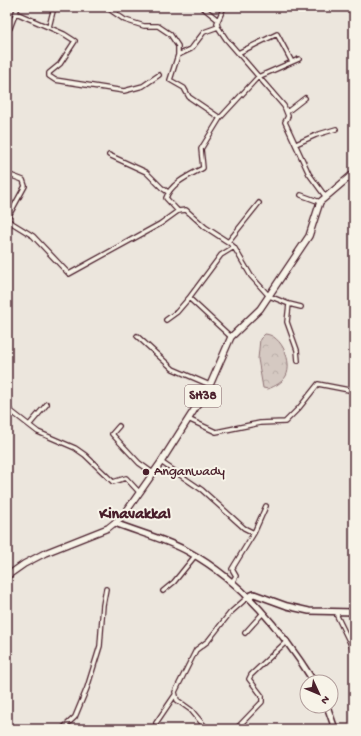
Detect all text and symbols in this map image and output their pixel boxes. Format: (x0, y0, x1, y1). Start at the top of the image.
road number: SH38 (185, 385, 221, 407)
place label: Anganwady (154, 464, 225, 481)
marker: Anganwady (141, 467, 151, 477)
district label: Kinavakkal (98, 506, 171, 525)
north arrow (299, 674, 339, 714)
text: N (318, 693, 332, 706)

